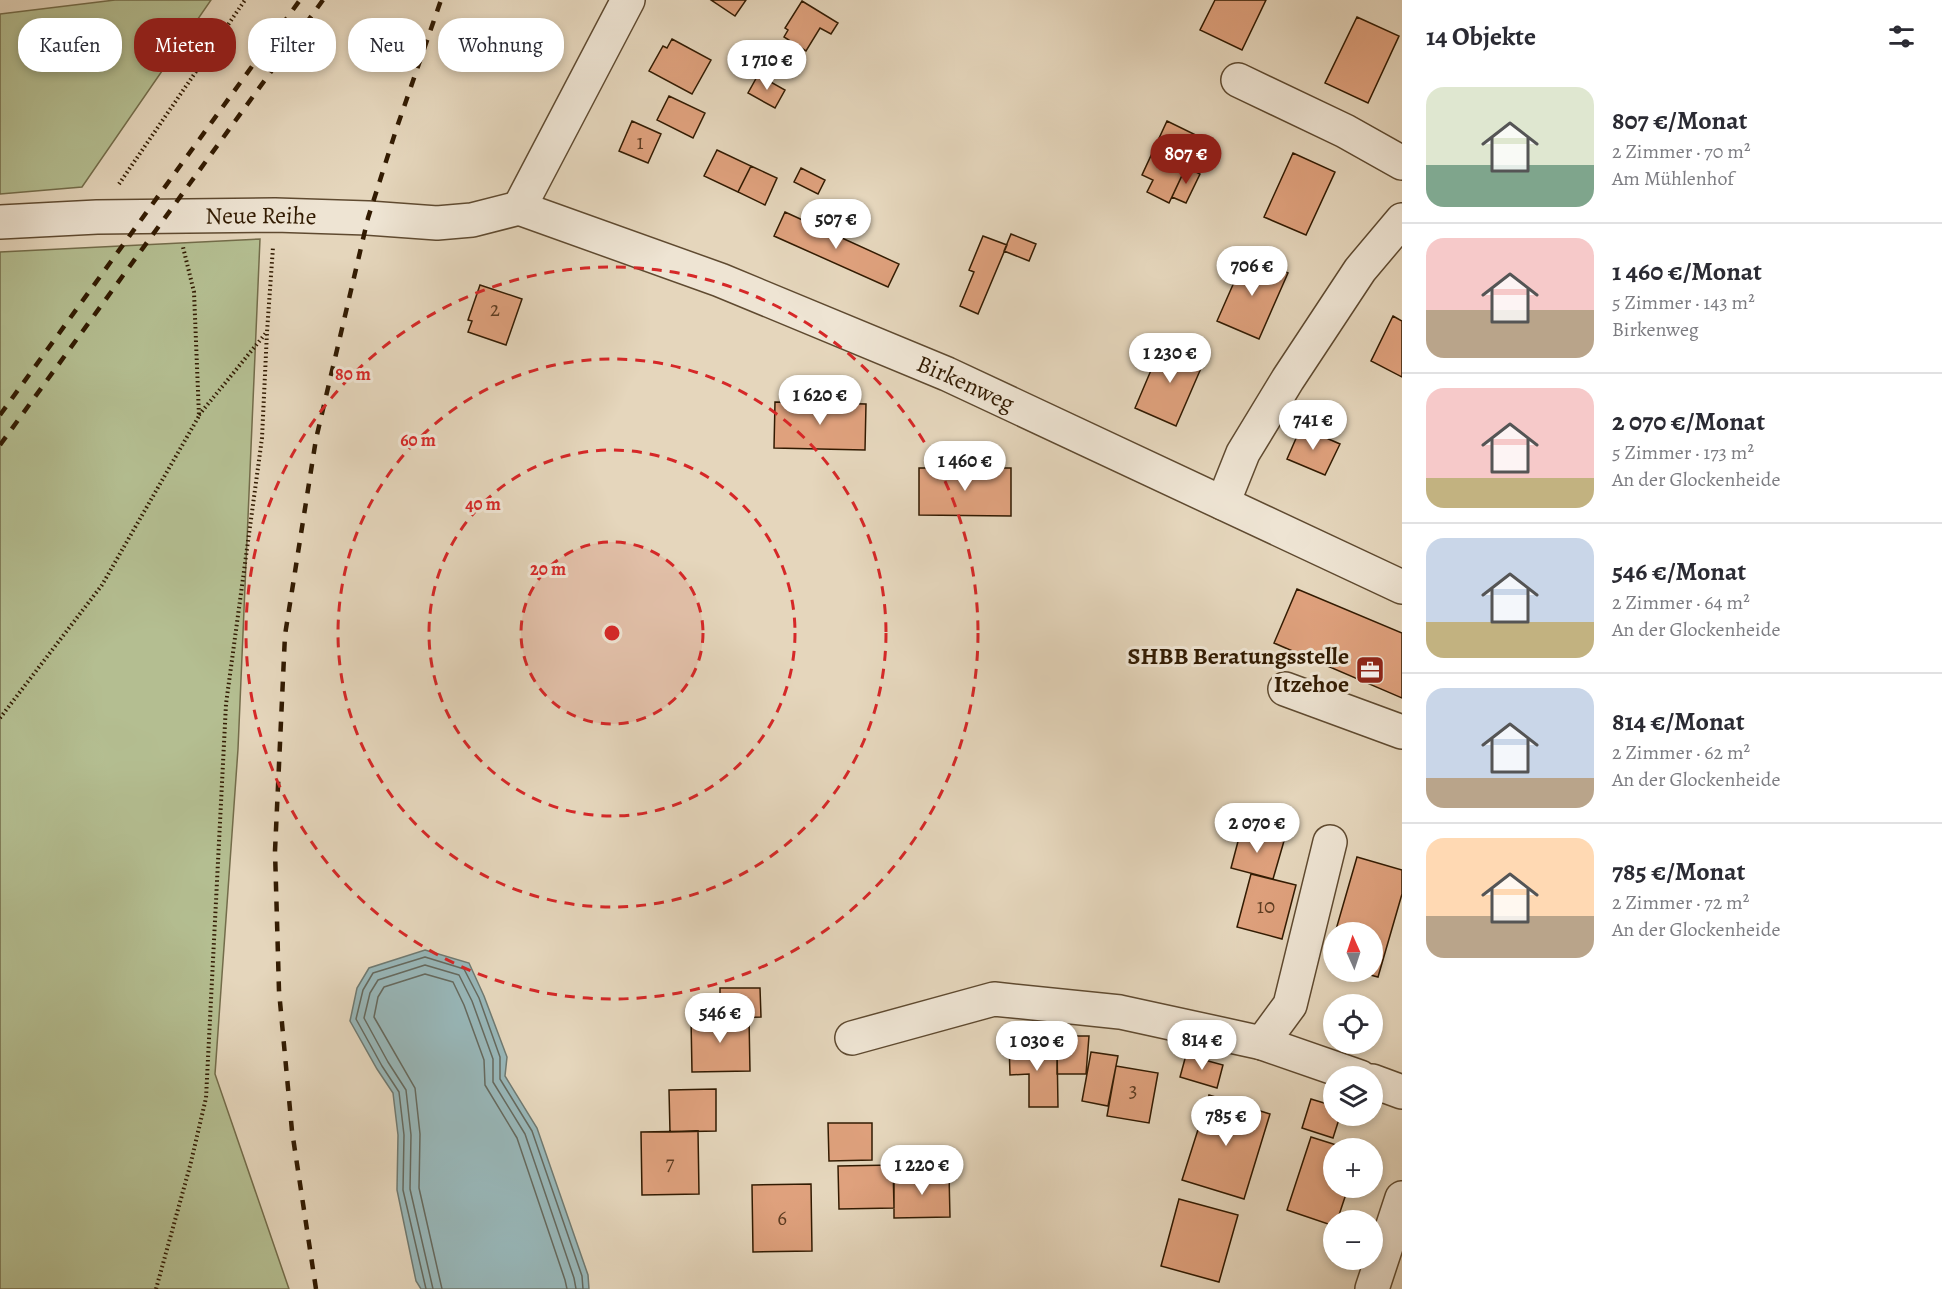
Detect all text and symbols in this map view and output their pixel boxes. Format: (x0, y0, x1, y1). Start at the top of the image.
chip: Kaufen (18, 18, 122, 72)
chip: Mieten (134, 18, 236, 72)
chip: Filter (248, 18, 336, 72)
chip: Neu (348, 18, 426, 72)
chip: Wohnung (438, 18, 564, 72)
text: 14 Objekte (1426, 19, 1536, 54)
icon: filters (1885, 20, 1918, 53)
pin: 1 710 € (712, 40, 822, 91)
text: 1 710 € (741, 46, 793, 73)
text: 807 €/Monat (1612, 103, 1747, 138)
icon: home (1474, 111, 1546, 183)
house number: 1 (636, 128, 644, 156)
pin: 807 € (1144, 134, 1228, 185)
text: 2 Zimmer · 70 m² (1612, 138, 1750, 165)
text: 807 € (1164, 140, 1208, 167)
text: Am Mühlenhof (1612, 165, 1734, 192)
street label: Neue Reihe (205, 199, 317, 232)
pin: 507 € (794, 199, 878, 250)
text: 507 € (815, 205, 857, 232)
pin: 706 € (1210, 246, 1294, 297)
text: 706 € (1231, 252, 1273, 279)
text: 1 460 €/Monat (1612, 254, 1762, 289)
icon: home (1474, 262, 1546, 334)
text: 5 Zimmer · 143 m² (1612, 289, 1755, 316)
house number: 2 (490, 295, 500, 323)
text: Birkenweg (1612, 316, 1699, 343)
pin: 1 230 € (1115, 333, 1225, 384)
text: 1 230 € (1143, 339, 1197, 366)
street label: Birkenweg (912, 347, 1020, 419)
text: 80 m (335, 362, 371, 386)
pin: 1 620 € (765, 375, 875, 426)
text: 1 620 € (793, 381, 847, 408)
pin: 741 € (1271, 400, 1355, 451)
text: 2 070 €/Monat (1612, 404, 1765, 439)
text: 741 € (1293, 406, 1333, 433)
icon: home (1474, 412, 1546, 484)
text: 60 m (400, 428, 436, 452)
text: 5 Zimmer · 173 m² (1612, 439, 1754, 466)
pin: 1 460 € (910, 441, 1020, 492)
text: 1 460 € (938, 447, 992, 474)
text: An der Glockenheide (1612, 466, 1780, 493)
text: 40 m (465, 492, 501, 516)
text: 546 €/Monat (1612, 554, 1746, 589)
text: 20 m (530, 557, 566, 581)
icon: home (1474, 562, 1546, 634)
text: 2 Zimmer · 64 m² (1612, 589, 1750, 616)
text: An der Glockenheide (1612, 616, 1780, 643)
centre of rings (602, 623, 622, 643)
place label: SHBB Beratungsstelle Itzehoe (1128, 640, 1349, 700)
office icon: SHBB Beratungsstelle Itzehoe (1354, 654, 1386, 686)
text: 814 €/Monat (1612, 704, 1745, 739)
icon: home (1474, 712, 1546, 784)
text: 2 Zimmer · 62 m² (1612, 739, 1750, 766)
text: An der Glockenheide (1612, 766, 1780, 793)
pin: 2 070 € (1202, 803, 1312, 854)
text: 2 070 € (1229, 809, 1285, 836)
text: 785 €/Monat (1612, 854, 1745, 889)
icon: home (1474, 862, 1546, 934)
text: 2 Zimmer · 72 m² (1612, 889, 1749, 916)
house number: 10 (1257, 892, 1275, 920)
text: An der Glockenheide (1612, 916, 1780, 943)
north arrow (1323, 922, 1383, 982)
map controls (1323, 922, 1383, 1270)
pin: 546 € (678, 993, 762, 1044)
button: locate (1323, 994, 1383, 1054)
text: 546 € (699, 999, 741, 1026)
pin: 814 € (1160, 1020, 1244, 1071)
pin: 1 030 € (982, 1021, 1092, 1072)
text: 814 € (1181, 1026, 1223, 1053)
text: 1 030 € (1010, 1027, 1064, 1054)
button: layers (1323, 1066, 1383, 1126)
house number: 3 (1129, 1076, 1137, 1104)
pin: 785 € (1184, 1096, 1268, 1147)
text: 785 € (1205, 1102, 1247, 1129)
button: + (1323, 1138, 1383, 1198)
pin: 1 220 € (867, 1145, 977, 1196)
house number: 7 (666, 1149, 675, 1177)
text: 1 220 € (895, 1151, 949, 1178)
house number: 6 (777, 1204, 787, 1232)
button: − (1323, 1210, 1383, 1270)

